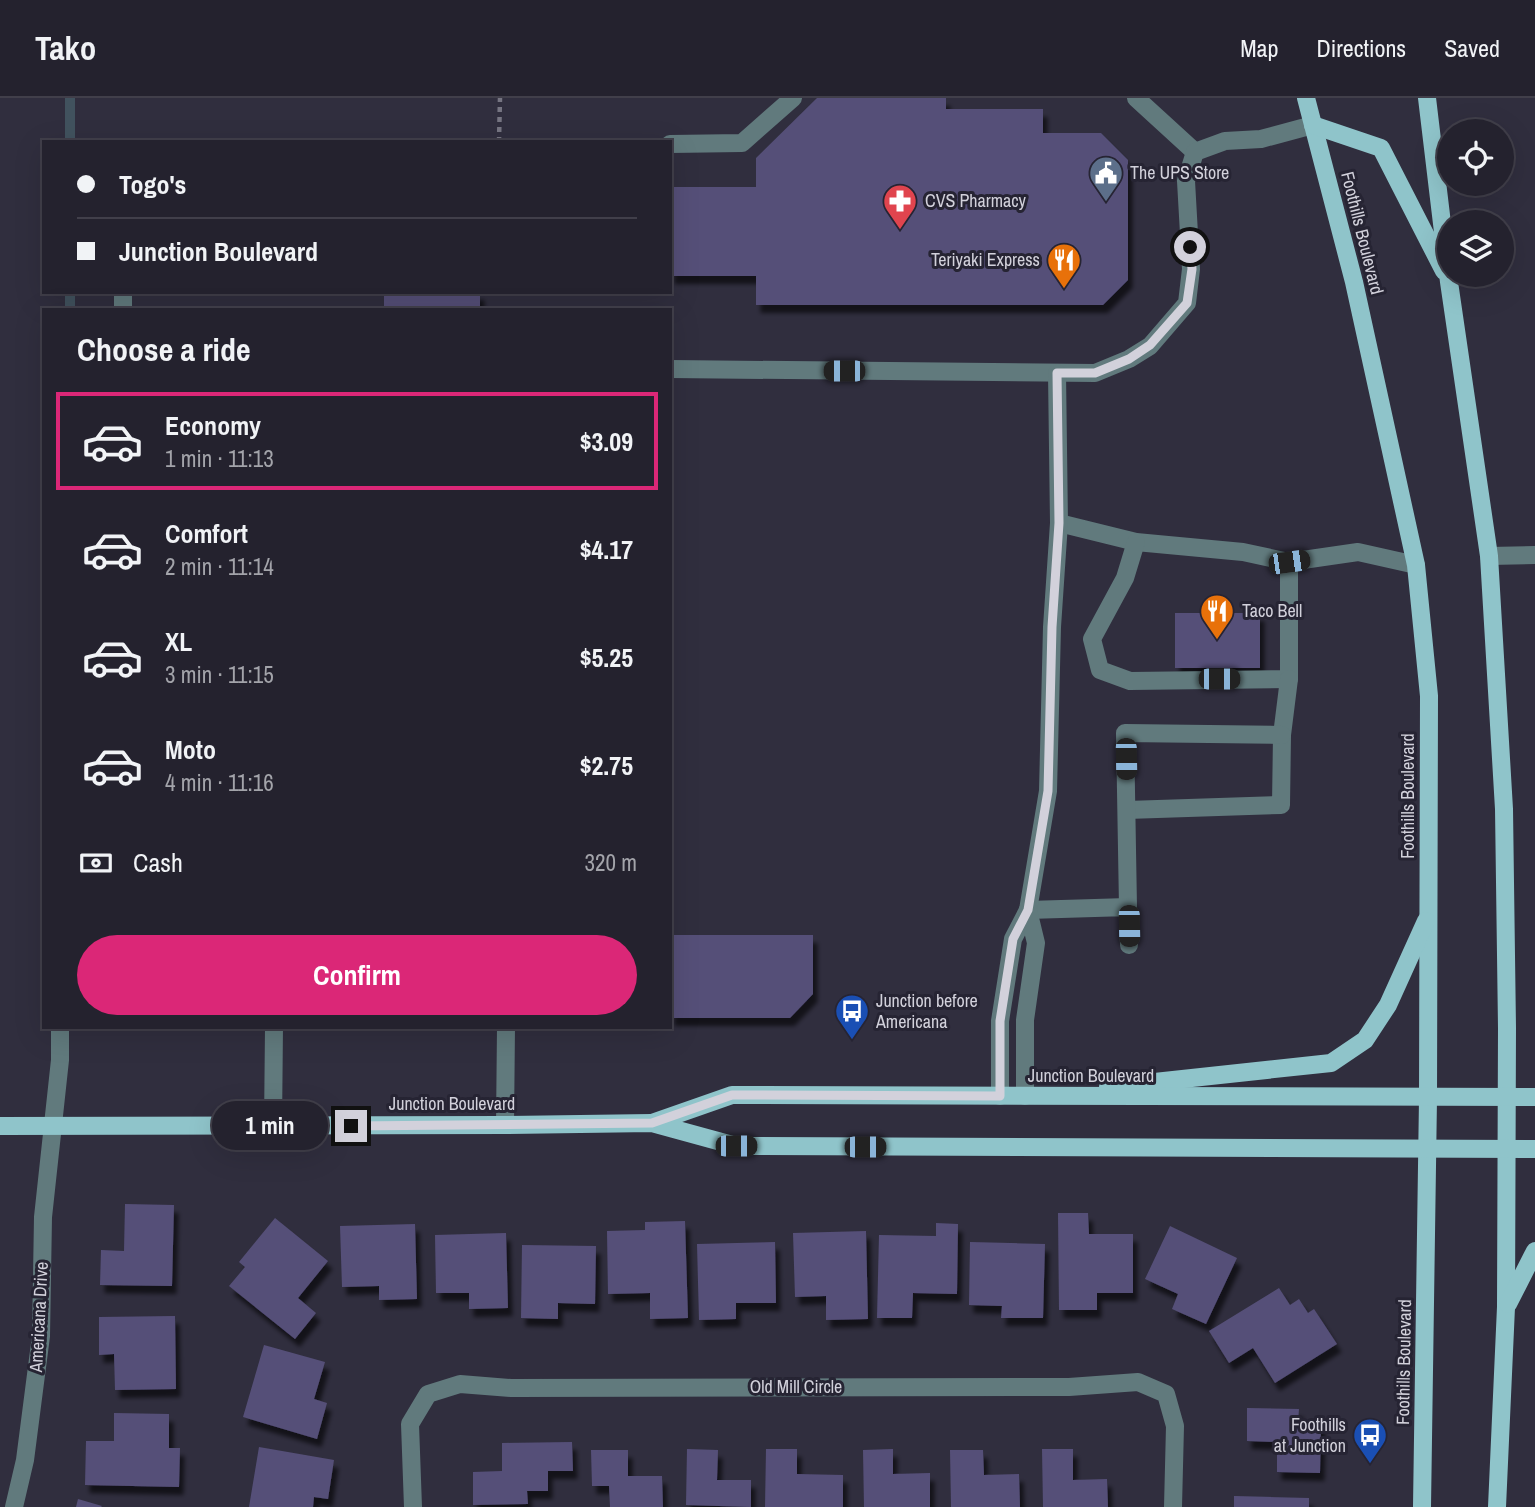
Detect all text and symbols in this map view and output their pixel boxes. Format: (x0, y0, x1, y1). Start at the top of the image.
text: Tako (35, 26, 96, 70)
text: Map (1240, 32, 1278, 64)
text: Directions (1316, 32, 1406, 64)
text: Saved (1444, 32, 1500, 64)
map controls (1437, 119, 1514, 287)
button: locate (1437, 119, 1514, 196)
public building icon: The UPS Store (1087, 154, 1125, 203)
place label: The UPS Store (1130, 160, 1229, 185)
text: Togo's (119, 167, 186, 202)
street label: Foothills Boulevard (1335, 169, 1390, 297)
pharmacy icon: CVS Pharmacy (881, 182, 919, 231)
place label: CVS Pharmacy (925, 188, 1027, 213)
button: layers (1437, 210, 1514, 287)
route start (1174, 231, 1206, 263)
text: Junction Boulevard (119, 234, 318, 269)
restaurant icon: Teriyaki Express (1045, 241, 1083, 290)
place label: Teriyaki Express (931, 247, 1040, 272)
text: Choose a ride (77, 328, 251, 371)
car (824, 361, 866, 382)
text: Economy (165, 408, 261, 443)
icon: car (81, 410, 144, 473)
text: $3.09 (580, 424, 633, 459)
text: 1 min · 11:13 (165, 443, 274, 474)
text: Comfort (165, 516, 248, 551)
icon: car (81, 518, 144, 581)
text: $4.17 (580, 532, 633, 567)
car (1267, 549, 1312, 575)
text: 2 min · 11:14 (165, 551, 274, 582)
restaurant icon: Taco Bell (1198, 592, 1236, 641)
place label: Taco Bell (1242, 598, 1302, 623)
text: XL (165, 624, 192, 659)
icon: car (81, 626, 144, 689)
text: $5.25 (580, 640, 633, 675)
text: 3 min · 11:15 (165, 659, 274, 690)
car (1199, 669, 1241, 690)
text: Moto (165, 732, 216, 767)
street label: Foothills Boulevard (1395, 733, 1420, 859)
icon: car (81, 734, 144, 797)
car (1116, 738, 1137, 780)
text: $2.75 (580, 748, 633, 783)
text: 4 min · 11:16 (165, 767, 274, 798)
icon: cash (77, 844, 115, 882)
text: Cash (133, 845, 183, 880)
text: 320 m (585, 847, 637, 878)
car (1119, 905, 1140, 947)
button: Confirm (77, 935, 637, 1015)
place label: Junction before Americana (875, 988, 978, 1034)
bus stop icon: Junction before Americana (833, 992, 871, 1041)
street label: Junction Boulevard (1028, 1063, 1154, 1088)
street label: Junction Boulevard (389, 1091, 515, 1116)
callout: 1 min (211, 1102, 326, 1150)
text: 1 min (245, 1110, 295, 1141)
route end (335, 1110, 367, 1142)
car (716, 1136, 758, 1157)
car (845, 1137, 887, 1158)
street label: Americana Drive (23, 1261, 54, 1374)
street label: Foothills Boulevard (1390, 1299, 1417, 1425)
street label: Old Mill Circle (750, 1374, 842, 1399)
place label: Foothills at Junction (1274, 1412, 1346, 1458)
bus stop icon: Foothills at Junction (1351, 1416, 1389, 1465)

